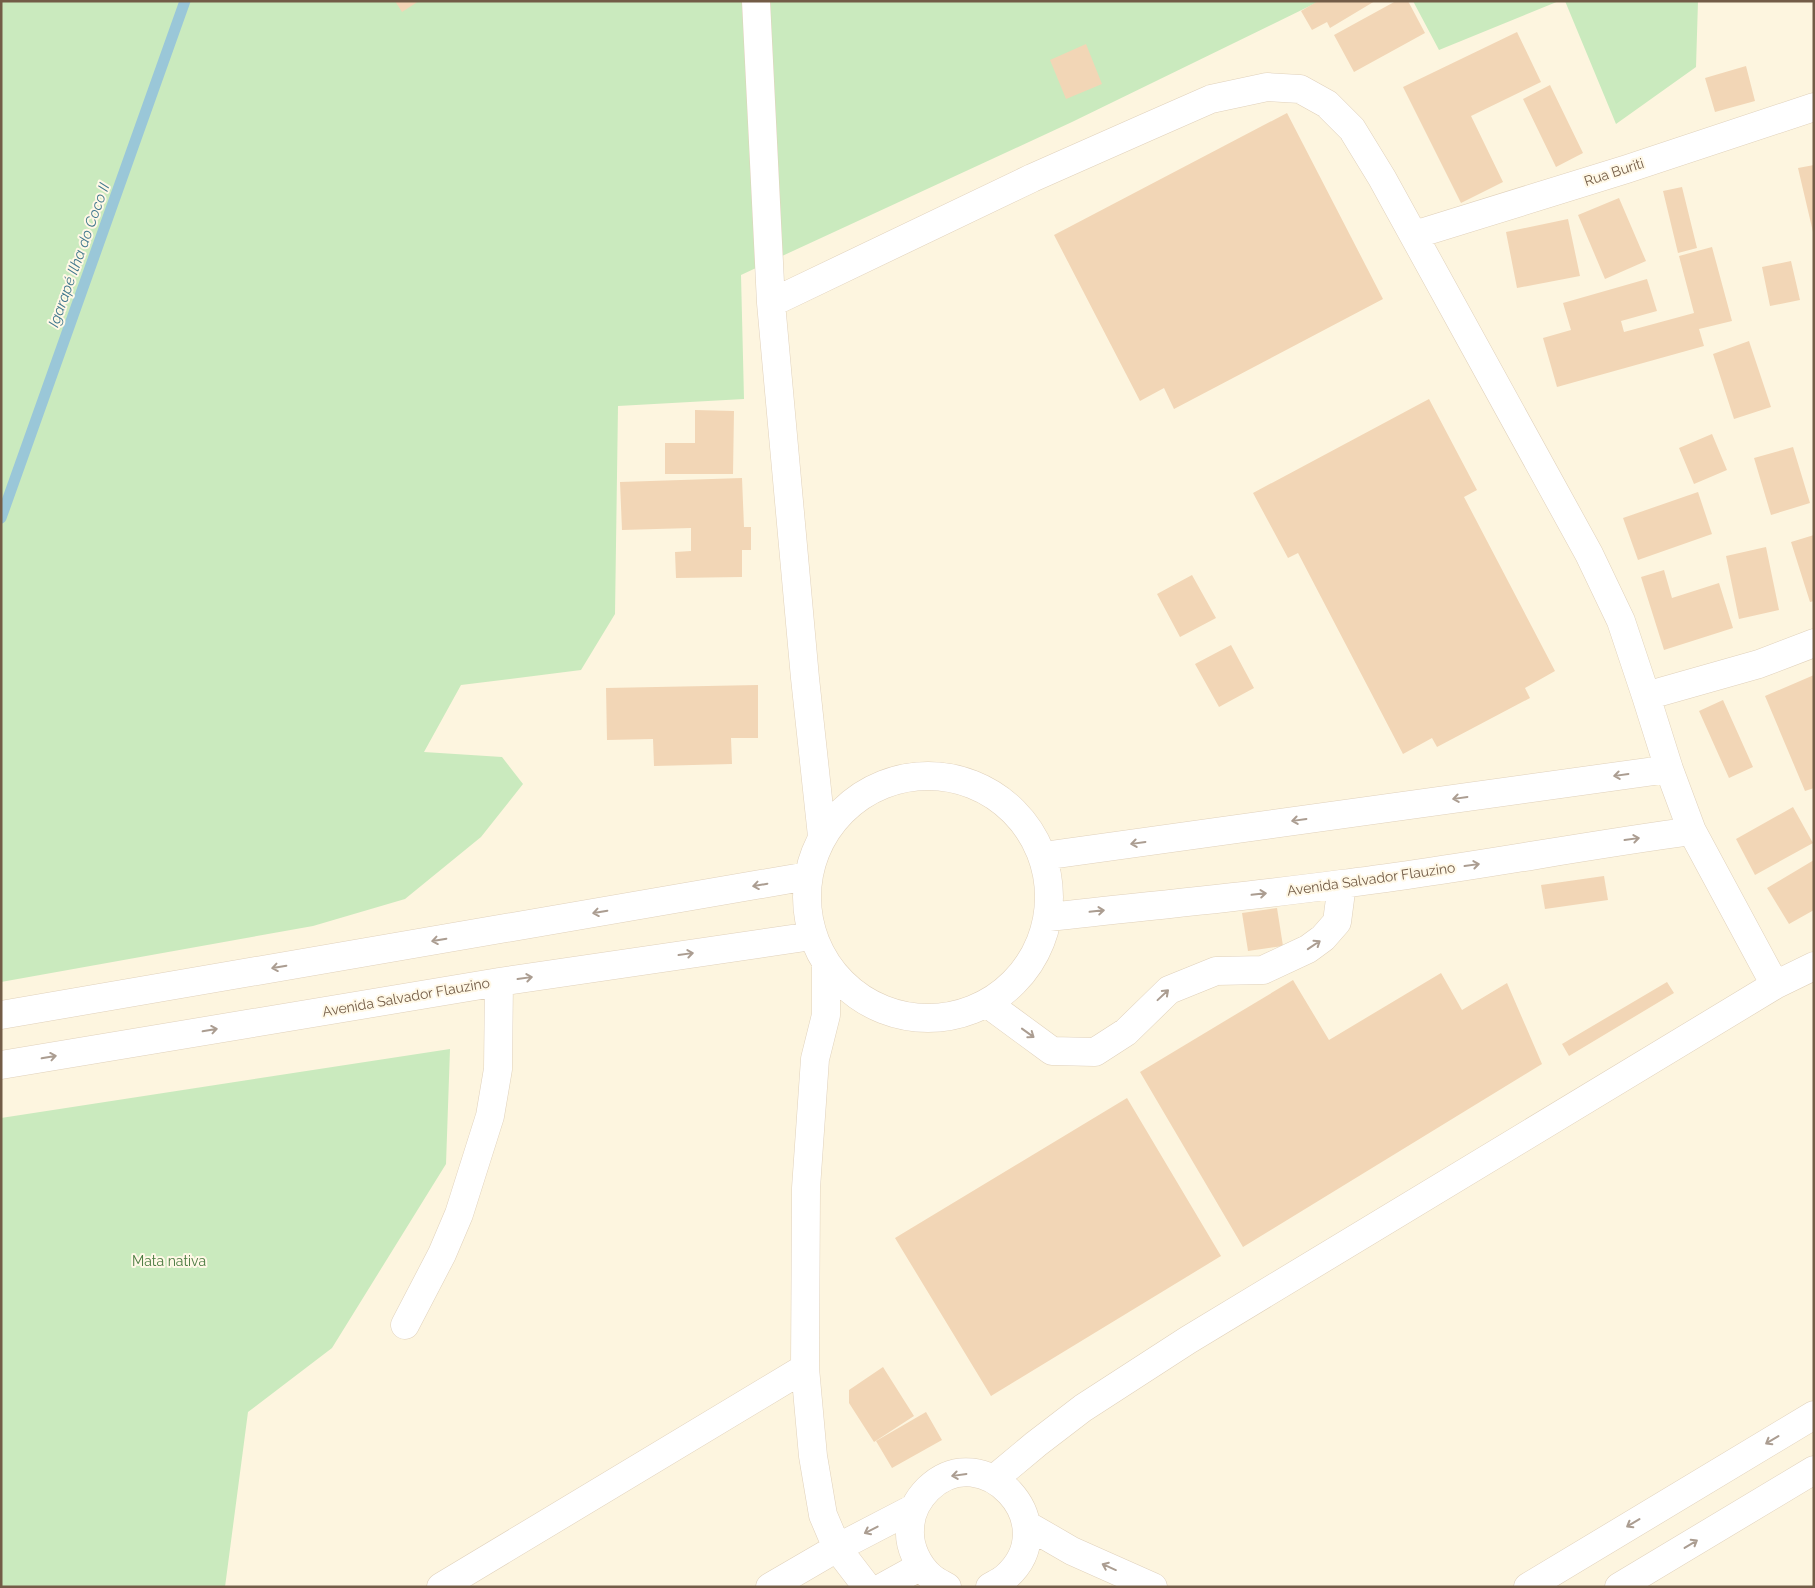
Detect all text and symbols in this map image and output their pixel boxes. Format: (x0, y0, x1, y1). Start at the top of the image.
street label: Rua Buriti (1582, 155, 1646, 189)
water label: Igarapé Ilha do Coco II (45, 180, 114, 329)
one-way arrow (1613, 771, 1629, 781)
one-way arrow (1452, 793, 1468, 803)
one-way arrow (1291, 816, 1307, 826)
one-way arrow (1624, 834, 1640, 844)
one-way arrow (1130, 838, 1146, 848)
street label: Avenida Salvador Flauzino (1286, 859, 1456, 899)
one-way arrow (1463, 860, 1479, 870)
one-way arrow (752, 880, 768, 890)
one-way arrow (1250, 889, 1266, 899)
one-way arrow (1089, 906, 1105, 916)
one-way arrow (592, 908, 608, 918)
one-way arrow (432, 935, 448, 945)
one-way arrow (1307, 940, 1321, 950)
one-way arrow (678, 949, 694, 959)
one-way arrow (272, 963, 288, 973)
one-way arrow (517, 973, 533, 983)
street label: Avenida Salvador Flauzino (321, 974, 491, 1020)
one-way arrow (1157, 989, 1170, 1001)
one-way arrow (201, 1025, 217, 1035)
one-way arrow (1021, 1028, 1035, 1038)
one-way arrow (41, 1052, 57, 1062)
park label: Mata nativa (132, 1253, 206, 1269)
one-way arrow (1765, 1435, 1779, 1445)
one-way arrow (951, 1470, 967, 1480)
one-way arrow (1626, 1519, 1640, 1529)
one-way arrow (864, 1526, 879, 1535)
one-way arrow (1683, 1538, 1697, 1548)
one-way arrow (1102, 1562, 1117, 1572)

